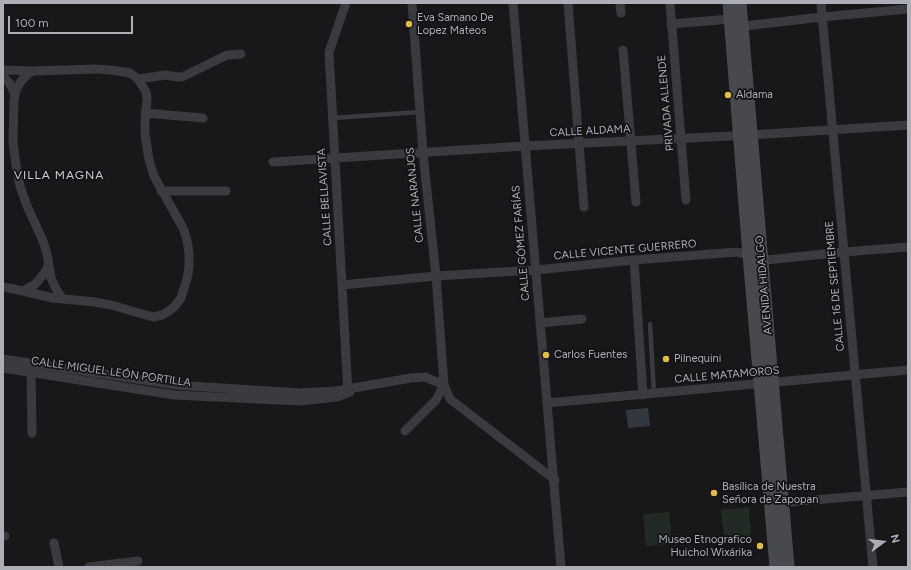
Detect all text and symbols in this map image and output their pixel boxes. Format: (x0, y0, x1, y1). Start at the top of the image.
scale bar (10, 8, 135, 34)
place label: Eva Samano De Lopez Mateos (417, 11, 494, 37)
text: 100 m (15, 16, 49, 30)
marker: Eva Samano De Lopez Mateos (404, 19, 414, 29)
street label: PRIVADA ALLENDE (655, 54, 677, 152)
place label: Aldama (736, 88, 773, 102)
marker: Aldama (723, 90, 733, 100)
street label: CALLE ALDAMA (549, 122, 631, 140)
street label: CALLE NARANJOS (403, 147, 427, 243)
street label: CALLE BELLAVISTA (315, 148, 335, 246)
district label: VILLA MAGNA (14, 168, 104, 182)
street label: CALLE GÓMEZ FARÍAS (509, 185, 533, 301)
street label: CALLE 16 DE SEPTIEMBRE (823, 220, 847, 352)
street label: AVENIDA HIDALGO (753, 235, 775, 335)
street label: CALLE VICENTE GUERRERO (553, 237, 697, 263)
place label: Carlos Fuentes (554, 348, 627, 362)
marker: Carlos Fuentes (541, 350, 551, 360)
place label: Pilnequini (674, 352, 721, 366)
street label: CALLE MIGUEL LEÓN PORTILLA (30, 354, 192, 390)
marker: Pilnequini (661, 354, 671, 364)
street label: CALLE MATAMOROS (674, 364, 780, 386)
place label: Basílica de Nuestra Señora de Zapopan (722, 480, 818, 506)
marker: Basílica de Nuestra Señora de Zapopan (709, 488, 719, 498)
north arrow (863, 522, 903, 562)
place label: Museo Etnografico Huichol Wixárika (658, 533, 752, 559)
text: N (888, 533, 902, 545)
marker: Museo Etnografico Huichol Wixárika (755, 541, 765, 551)

